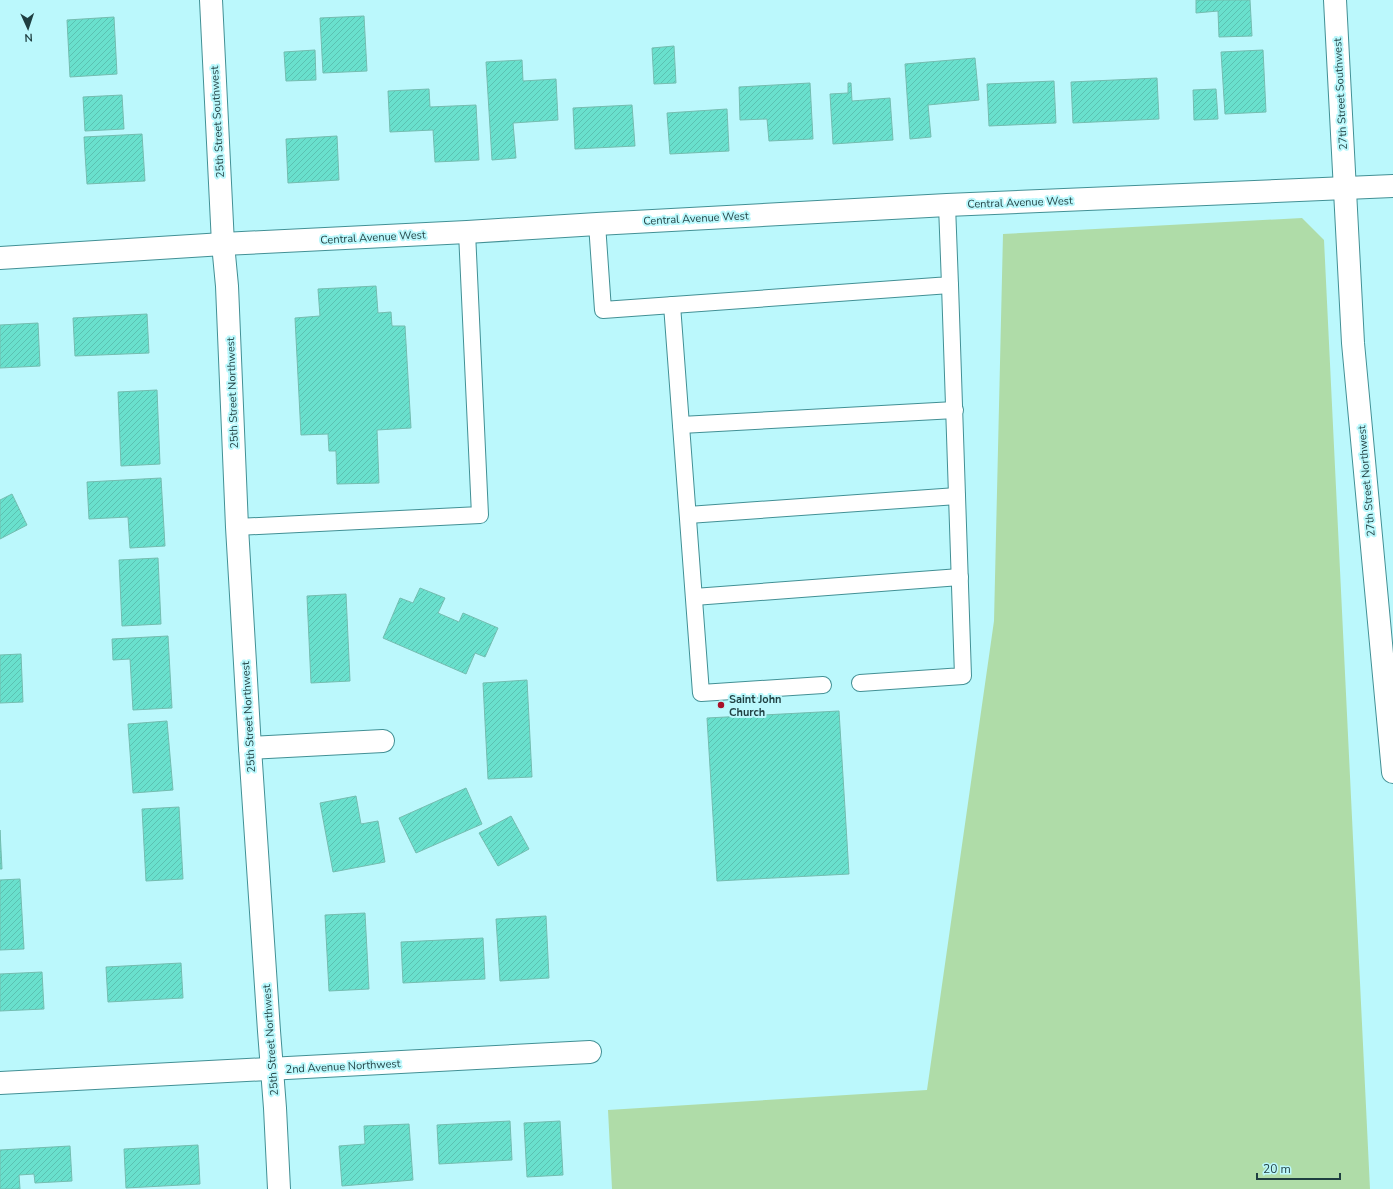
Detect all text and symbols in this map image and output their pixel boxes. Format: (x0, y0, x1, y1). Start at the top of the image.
north arrow (8, 8, 48, 48)
text: N (24, 30, 33, 45)
street label: 27th Street Southwest (1330, 37, 1351, 150)
street label: 25th Street Southwest (207, 65, 228, 178)
street label: Central Avenue West (967, 193, 1073, 212)
street label: Central Avenue West (643, 208, 749, 229)
street label: Central Avenue West (320, 227, 426, 248)
street label: 25th Street Northwest (223, 337, 242, 449)
street label: 27th Street Northwest (1354, 425, 1379, 537)
street label: 25th Street Northwest (238, 661, 259, 773)
place label: Saint John Church (729, 692, 782, 720)
marker: Saint John Church (716, 700, 726, 710)
street label: 25th Street Northwest (259, 984, 282, 1096)
street label: 2nd Avenue Northwest (285, 1056, 401, 1077)
scale bar (1257, 1155, 1340, 1181)
text: 20 m (1263, 1161, 1291, 1177)

